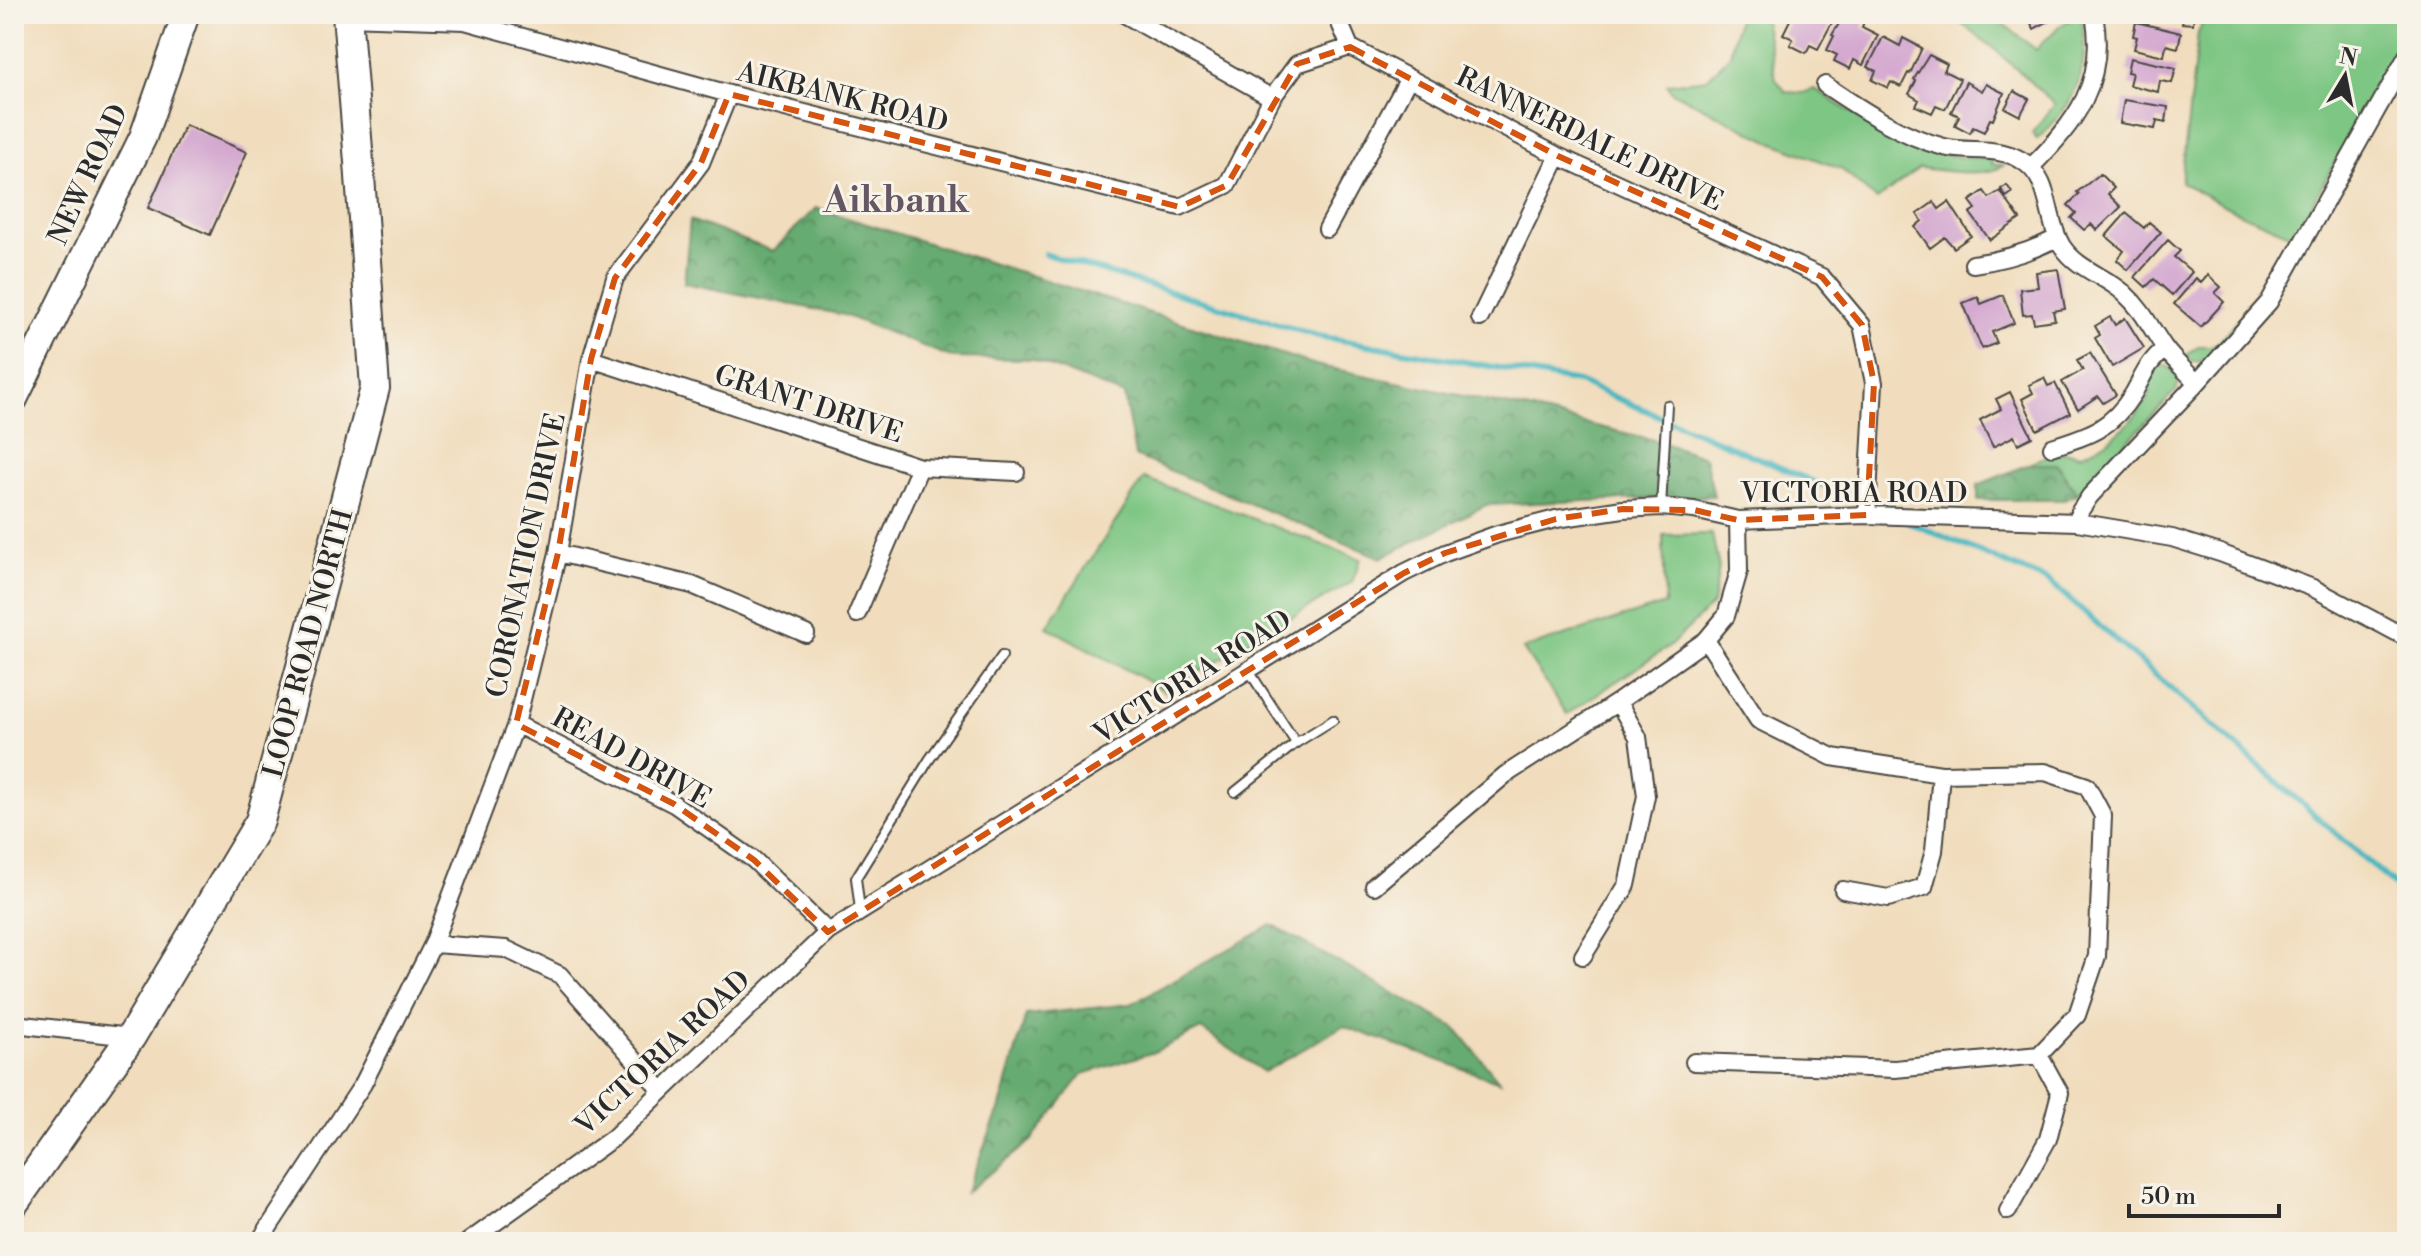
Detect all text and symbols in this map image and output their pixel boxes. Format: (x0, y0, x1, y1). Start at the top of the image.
north arrow (2305, 36, 2385, 116)
text: N (2337, 43, 2360, 73)
street label: AIKBANK ROAD (733, 54, 952, 141)
street label: RANNERDALE DRIVE (1450, 59, 1729, 219)
street label: NEW ROAD (41, 99, 136, 250)
district label: Aikbank (822, 179, 970, 224)
street label: GRANT DRIVE (710, 357, 907, 451)
street label: CORONATION DRIVE (479, 410, 574, 701)
street label: VICTORIA ROAD (1740, 476, 1967, 511)
street label: LOOP ROAD NORTH (256, 504, 361, 782)
street label: VICTORIA ROAD (1086, 602, 1298, 753)
street label: READ DRIVE (546, 700, 717, 816)
street label: VICTORIA ROAD (567, 963, 758, 1144)
scale bar (2129, 1168, 2279, 1218)
text: 50 m (2141, 1182, 2196, 1212)

